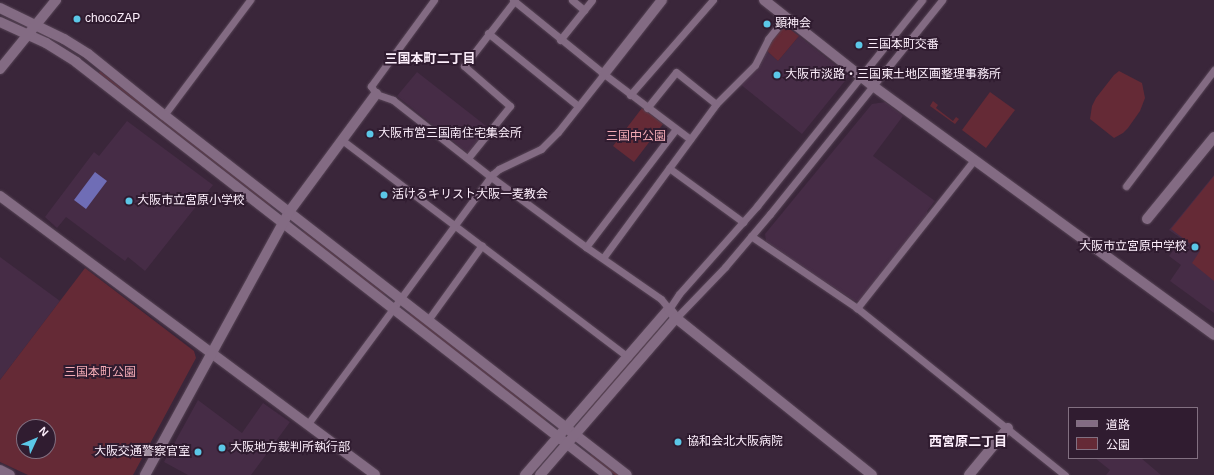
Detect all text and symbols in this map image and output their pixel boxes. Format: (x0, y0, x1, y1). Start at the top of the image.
place label: chocoZAP (85, 12, 140, 26)
marker: chocoZAP (72, 14, 82, 24)
place label: 顕神会 (775, 17, 811, 31)
marker: 顕神会 (762, 19, 772, 29)
place label: 三国本町交番 (867, 38, 939, 52)
marker: 三国本町交番 (854, 40, 864, 50)
district label: 三国本町二丁目 (385, 51, 475, 67)
place label: 大阪市淡路・三国東土地区画整理事務所 (785, 68, 1001, 82)
marker: 大阪市淡路・三国東土地区画整理事務所 (772, 70, 782, 80)
place label: 大阪市営三国南住宅集会所 (378, 127, 522, 141)
marker: 大阪市営三国南住宅集会所 (365, 129, 375, 139)
park label: 三国中公園 (606, 130, 666, 144)
place label: 活けるキリスト大阪一麦教会 (392, 188, 548, 202)
marker: 活けるキリスト大阪一麦教会 (379, 190, 389, 200)
place label: 大阪市立宮原小学校 (137, 194, 245, 208)
marker: 大阪市立宮原小学校 (124, 196, 134, 206)
place label: 大阪市立宮原中学校 (1079, 240, 1187, 254)
marker: 大阪市立宮原中学校 (1190, 242, 1200, 252)
park label: 三国本町公園 (64, 366, 136, 380)
legend (1068, 407, 1198, 459)
text: 道路 (1106, 418, 1130, 432)
north arrow (16, 419, 56, 459)
text: N (37, 424, 51, 438)
district label: 西宮原二丁目 (929, 434, 1007, 450)
place label: 協和会北大阪病院 (687, 435, 783, 449)
marker: 協和会北大阪病院 (672, 436, 684, 448)
text: 公園 (1106, 438, 1130, 452)
place label: 大阪地方裁判所執行部 (230, 441, 350, 455)
marker: 大阪地方裁判所執行部 (217, 443, 227, 453)
place label: 大阪交通警察官室 (94, 445, 190, 459)
marker: 大阪交通警察官室 (193, 447, 203, 457)

